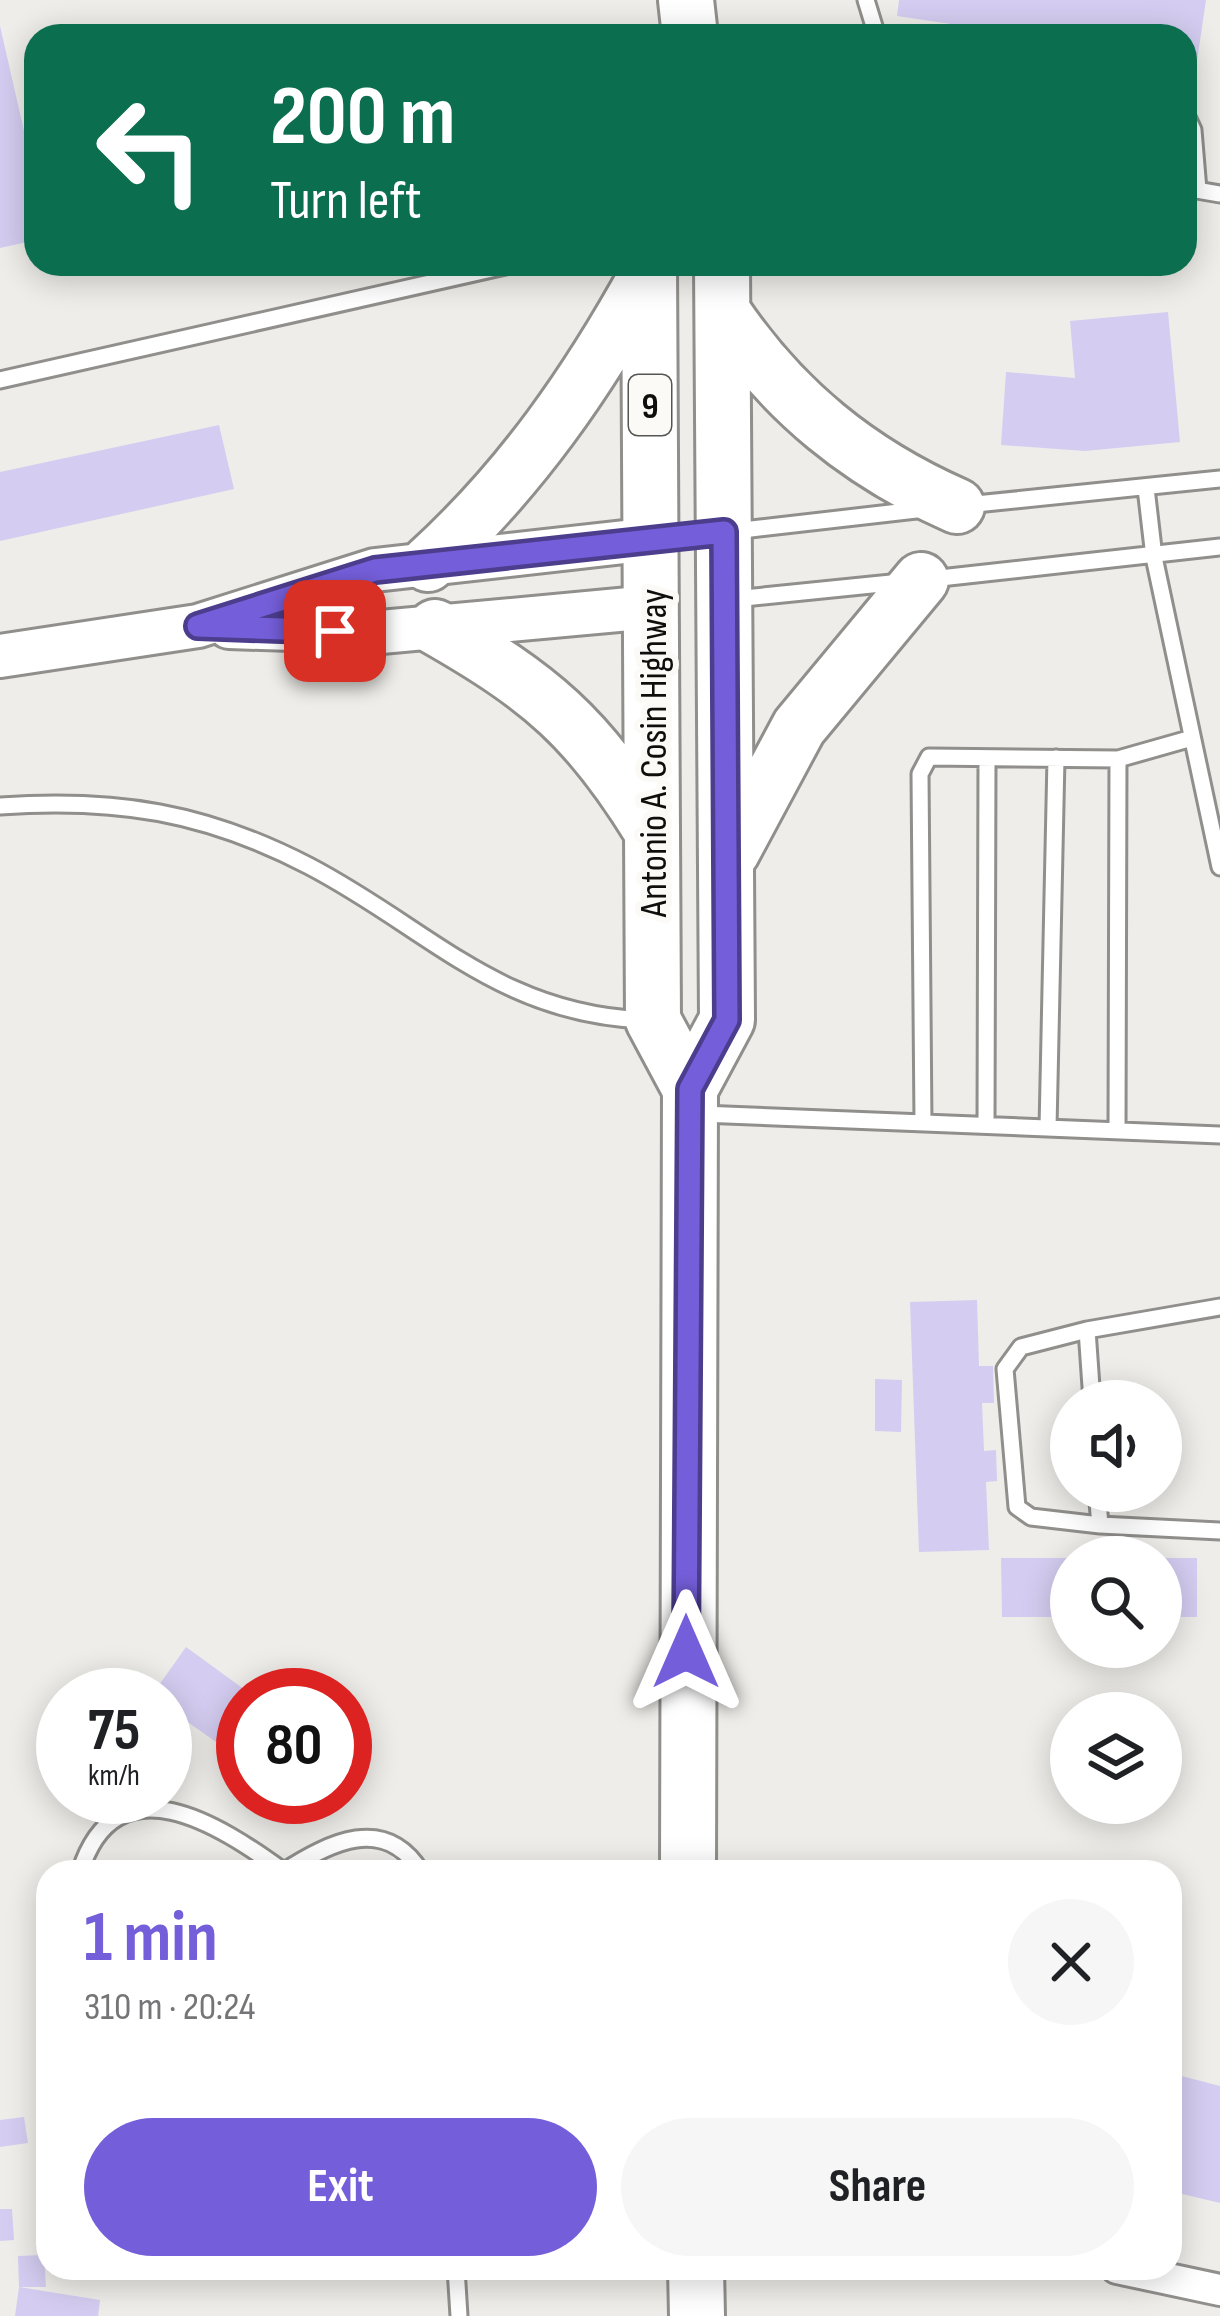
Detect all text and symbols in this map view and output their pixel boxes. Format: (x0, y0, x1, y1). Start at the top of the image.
text: 200 m (270, 67, 456, 168)
icon: left (72, 72, 228, 228)
text: Turn left (270, 169, 422, 234)
road number: 9 (629, 375, 671, 435)
pin (284, 580, 386, 682)
street label: Antonio A. Cosin Highway (631, 589, 678, 918)
icon: arrive (302, 598, 368, 664)
map controls (1050, 1380, 1182, 1824)
button: sound (1050, 1380, 1182, 1512)
button: search (1050, 1536, 1182, 1668)
position arrow (623, 1589, 749, 1715)
speed limit sign: 80 (216, 1668, 372, 1824)
button: layers (1050, 1692, 1182, 1824)
text: 75 (88, 1695, 140, 1767)
text: km/h (88, 1758, 140, 1794)
text: 1 min (84, 1895, 218, 1982)
button: close (1008, 1899, 1134, 2025)
text: 310 m · 20:24 (84, 1984, 255, 2031)
button: Exit (84, 2118, 597, 2256)
button: Share (621, 2118, 1134, 2256)

